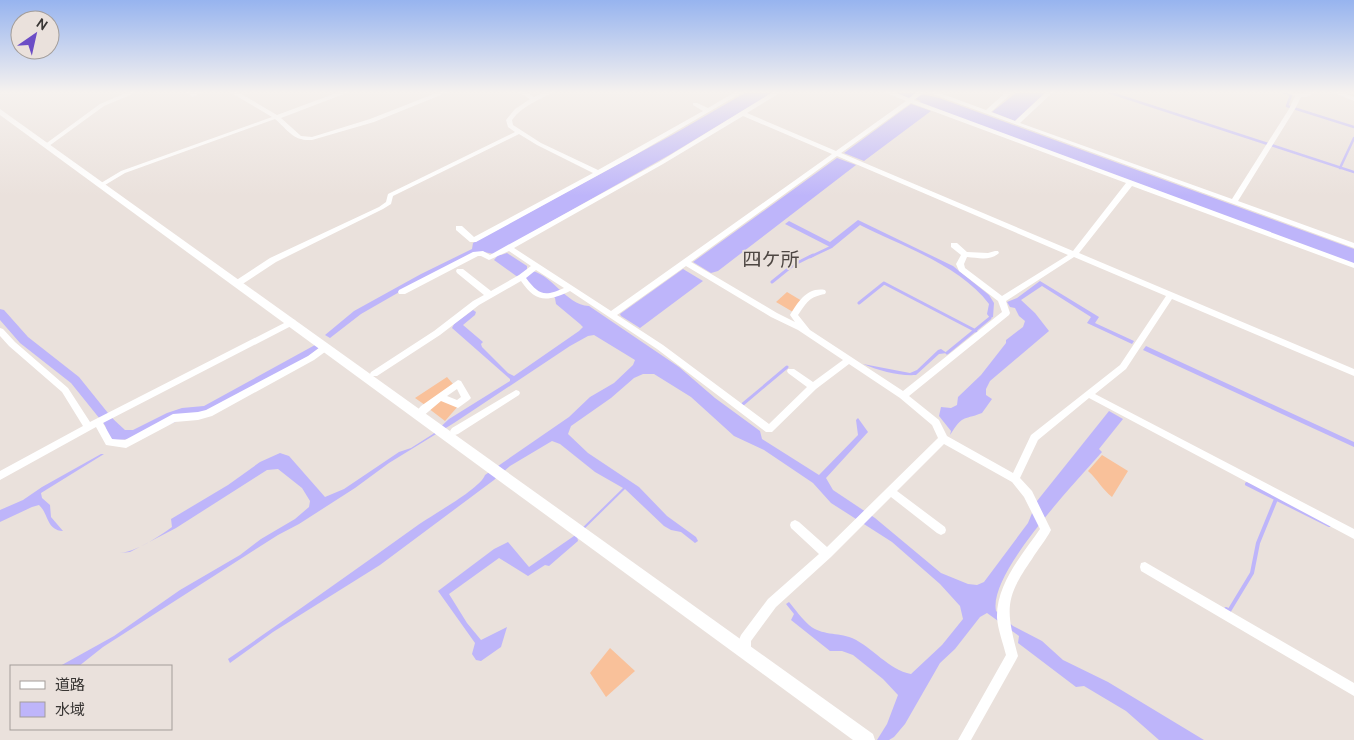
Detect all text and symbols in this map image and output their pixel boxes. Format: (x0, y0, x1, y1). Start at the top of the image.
north arrow (10, 10, 60, 60)
text: N (33, 14, 51, 34)
district label: 四ケ所 (742, 248, 800, 271)
legend (10, 665, 172, 730)
text: 道路 (55, 676, 85, 694)
text: 水域 (55, 701, 85, 719)

